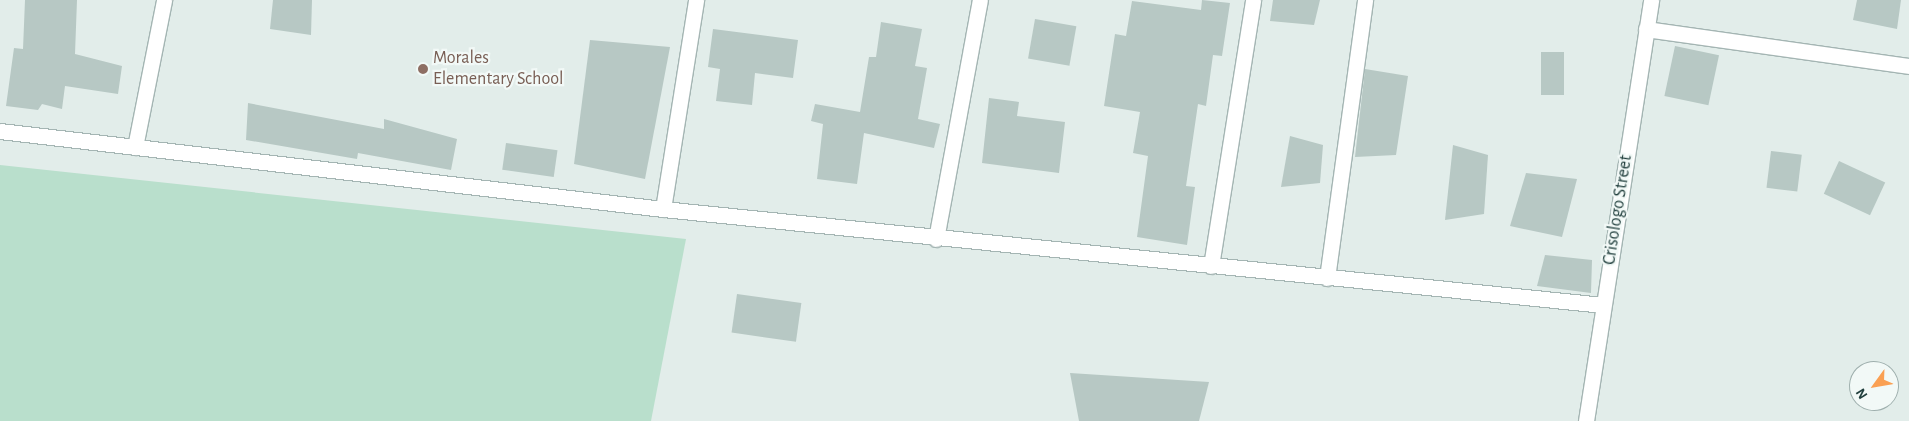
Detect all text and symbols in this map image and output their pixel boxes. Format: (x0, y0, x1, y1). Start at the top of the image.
place label: Morales Elementary School (433, 48, 563, 90)
marker: Morales Elementary School (417, 63, 429, 75)
street label: Crisologo Street (1599, 154, 1637, 266)
north arrow (1849, 361, 1899, 411)
text: N (1854, 386, 1871, 401)

